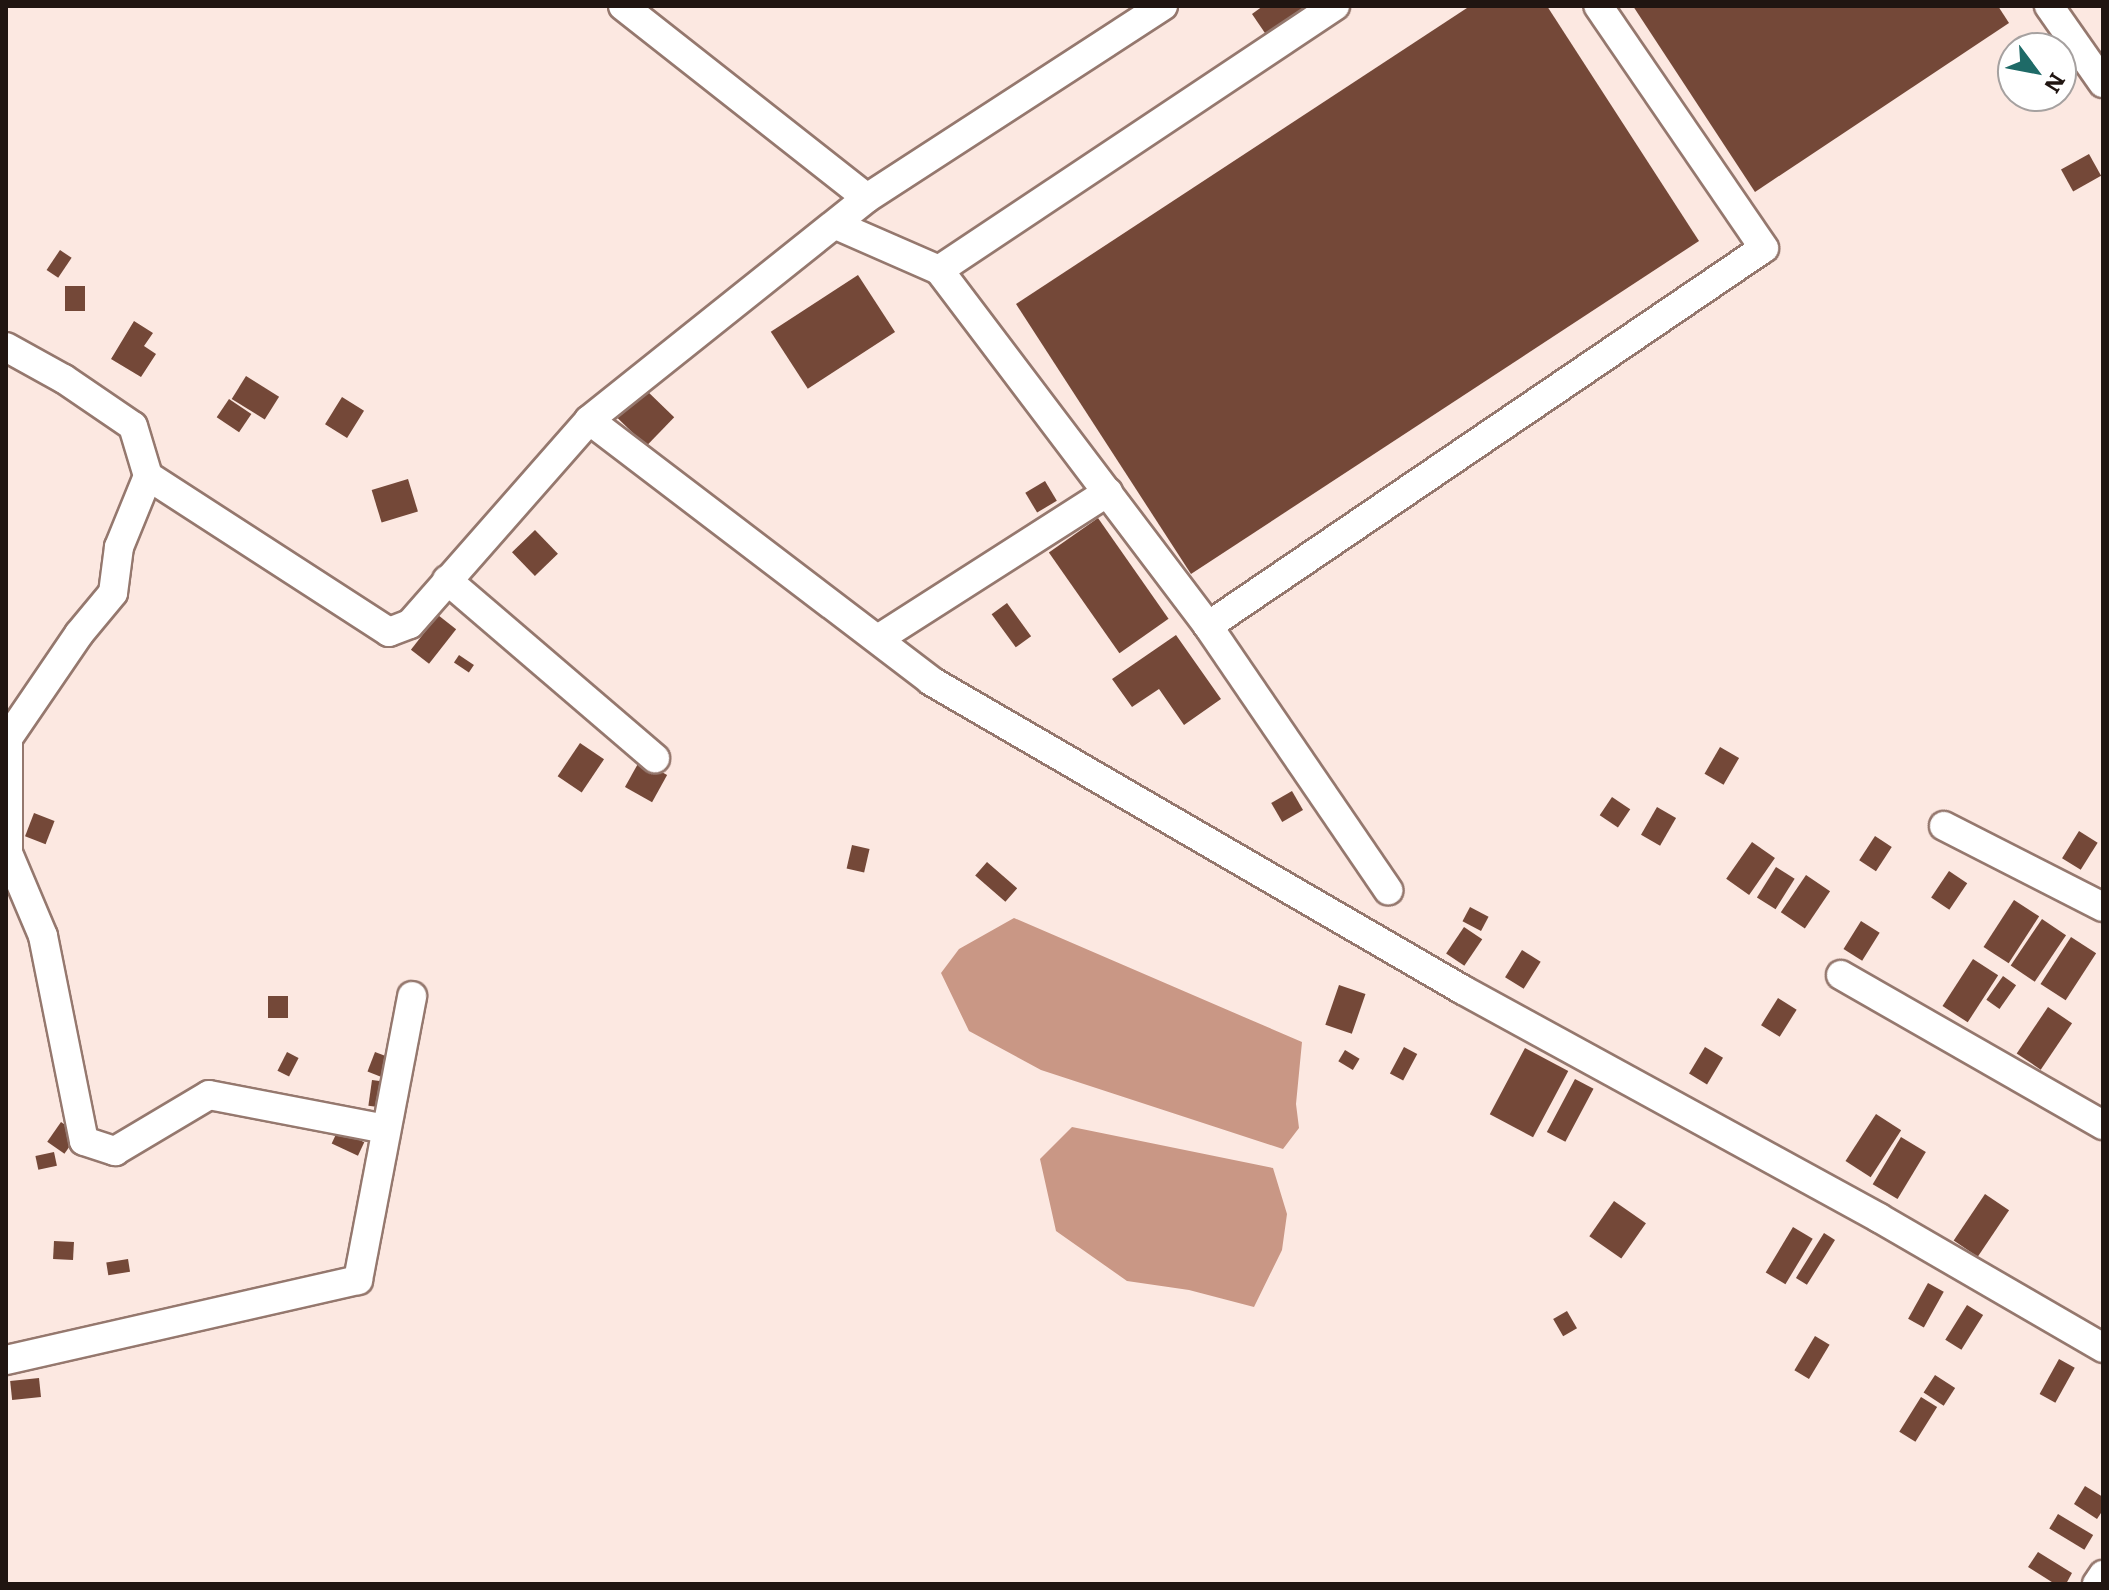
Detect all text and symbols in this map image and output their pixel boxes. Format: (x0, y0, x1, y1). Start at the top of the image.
north arrow (1997, 32, 2077, 112)
text: N (2037, 67, 2075, 100)

